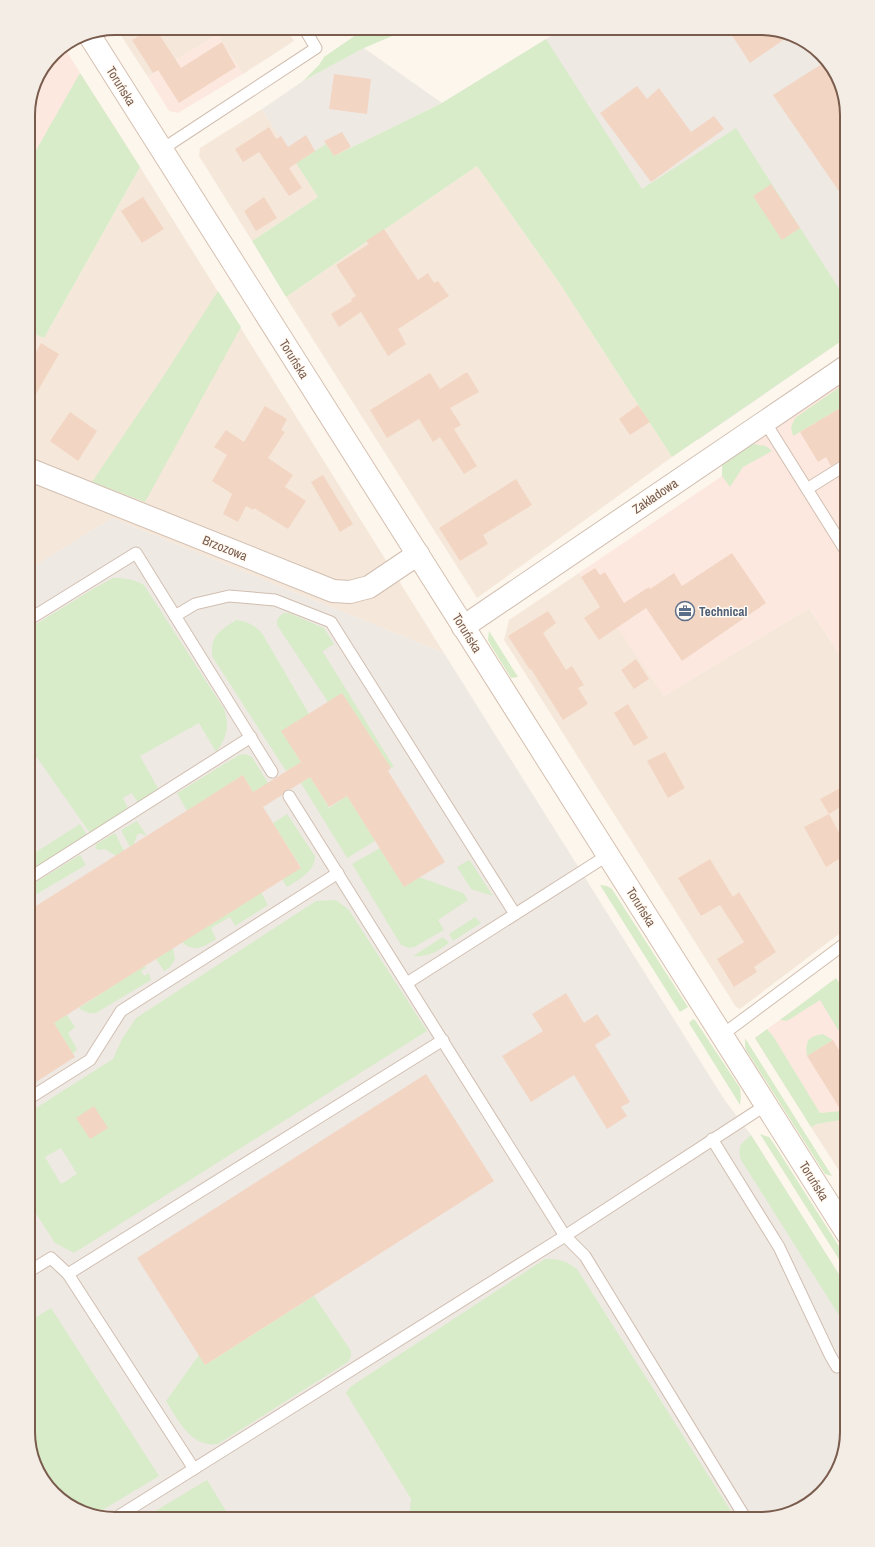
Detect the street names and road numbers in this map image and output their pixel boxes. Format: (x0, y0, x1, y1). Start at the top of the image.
street label: Toruńska (102, 63, 140, 109)
street label: Toruńska (275, 336, 313, 382)
street label: Zakładowa (629, 475, 681, 517)
street label: Brzozowa (200, 531, 250, 565)
street label: Toruńska (448, 610, 486, 656)
street label: Toruńska (622, 884, 660, 930)
street label: Toruńska (795, 1158, 833, 1204)

